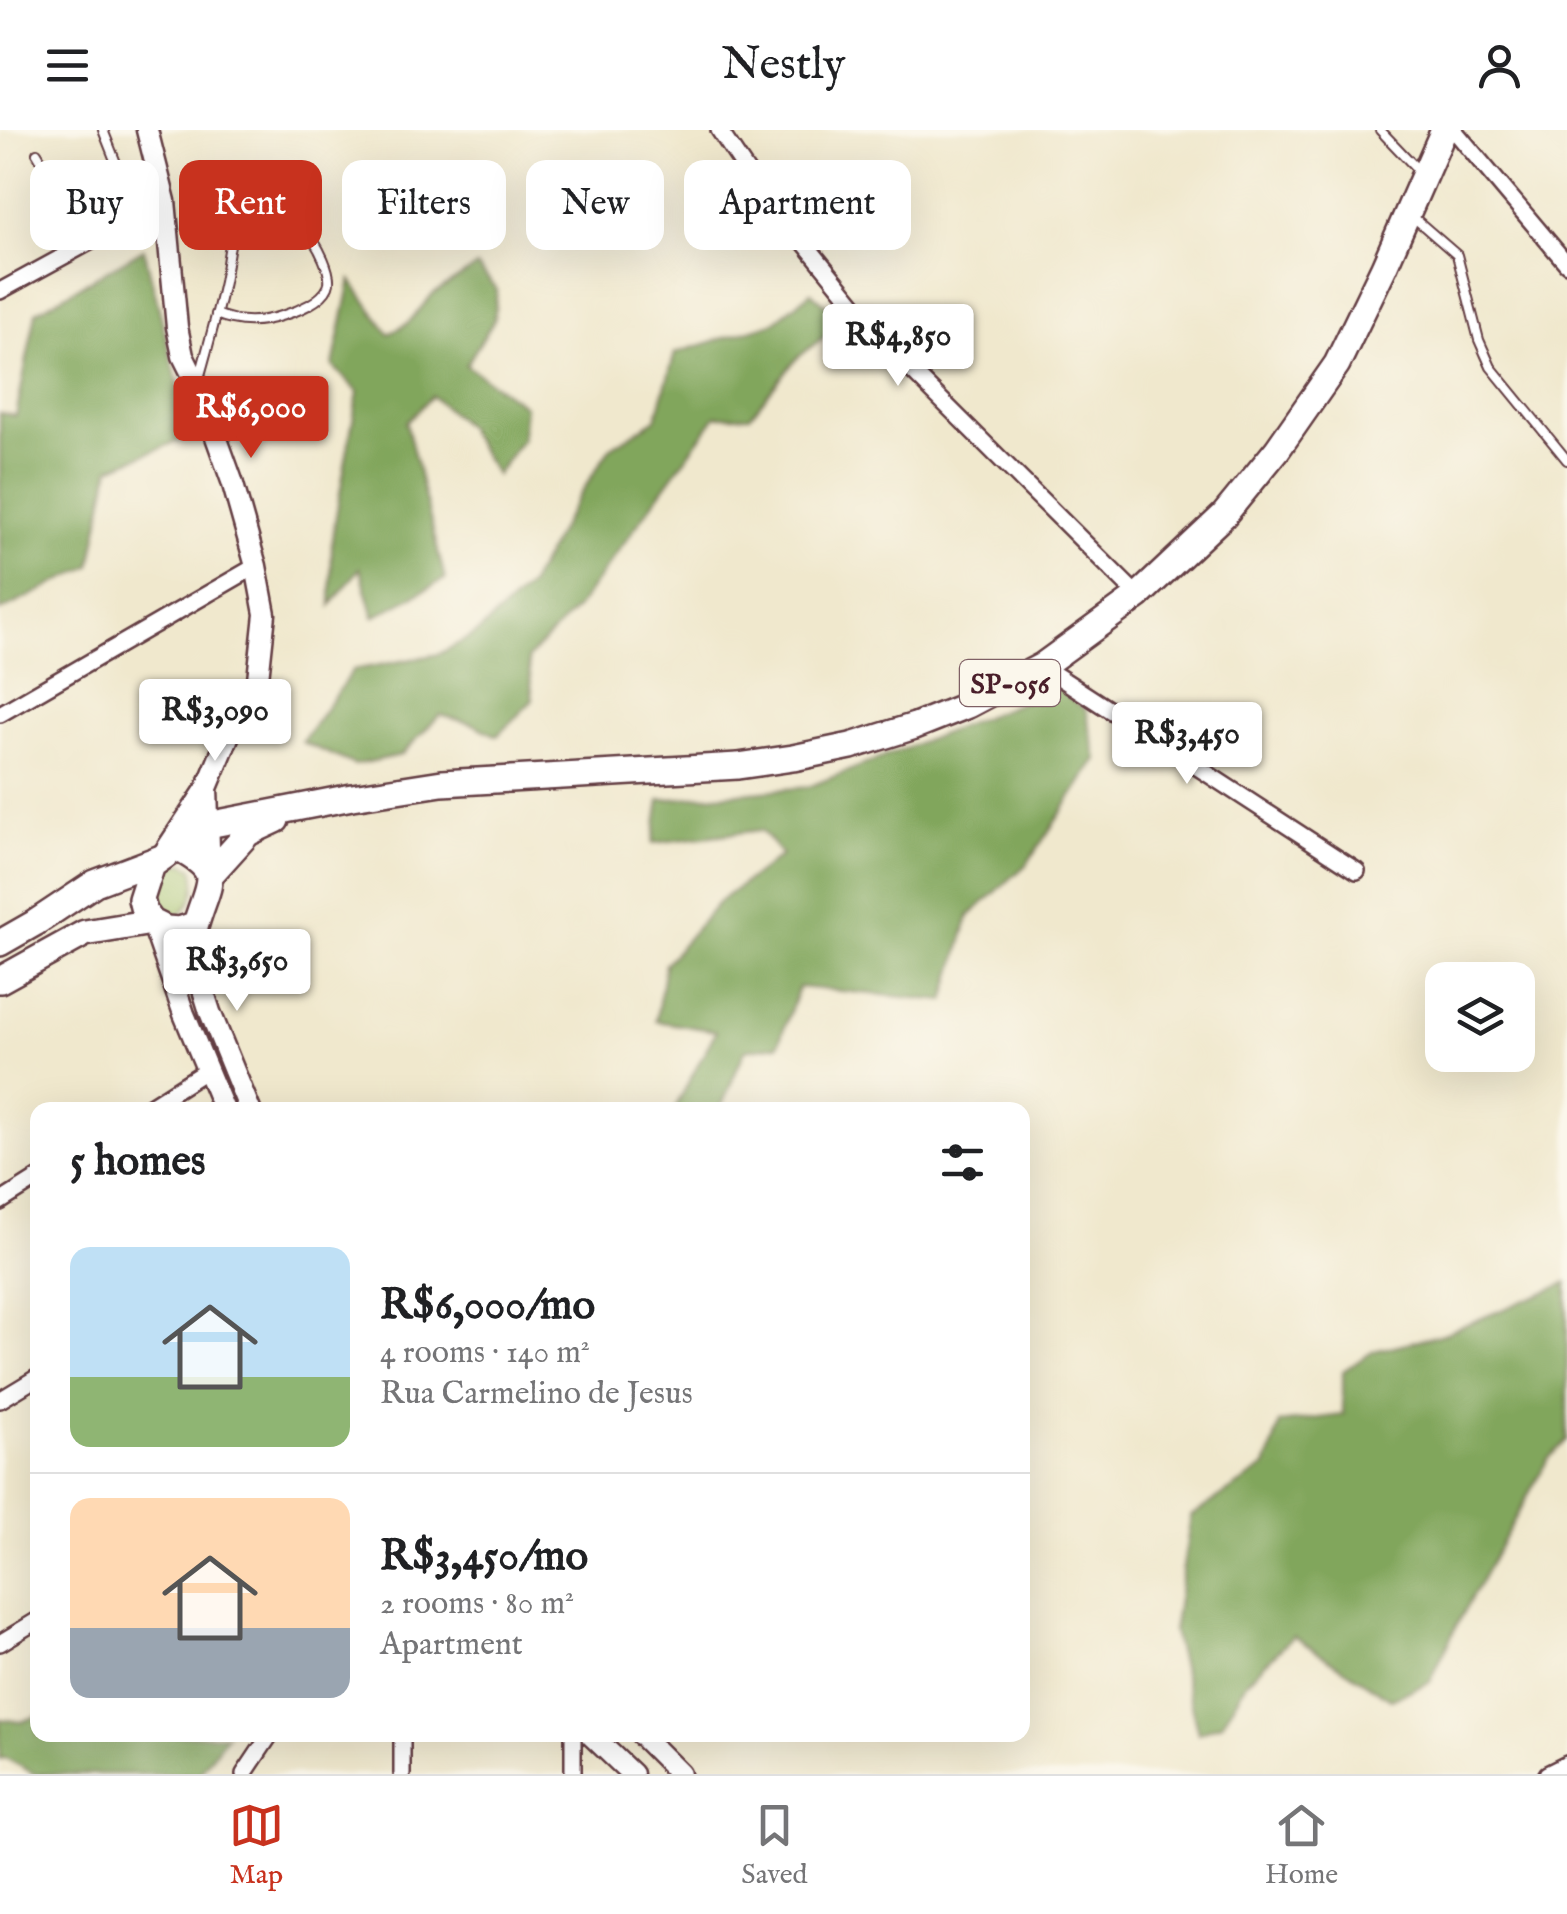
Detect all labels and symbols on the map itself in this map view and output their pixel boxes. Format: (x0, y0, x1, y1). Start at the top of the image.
pin: R$4,850 (806, 304, 990, 389)
pin: R$6,000 (159, 376, 343, 461)
road number: SP-056 (960, 660, 1060, 706)
pin: R$3,090 (123, 679, 307, 764)
pin: R$3,450 (1095, 702, 1279, 787)
pin: R$3,650 (145, 929, 329, 1014)

